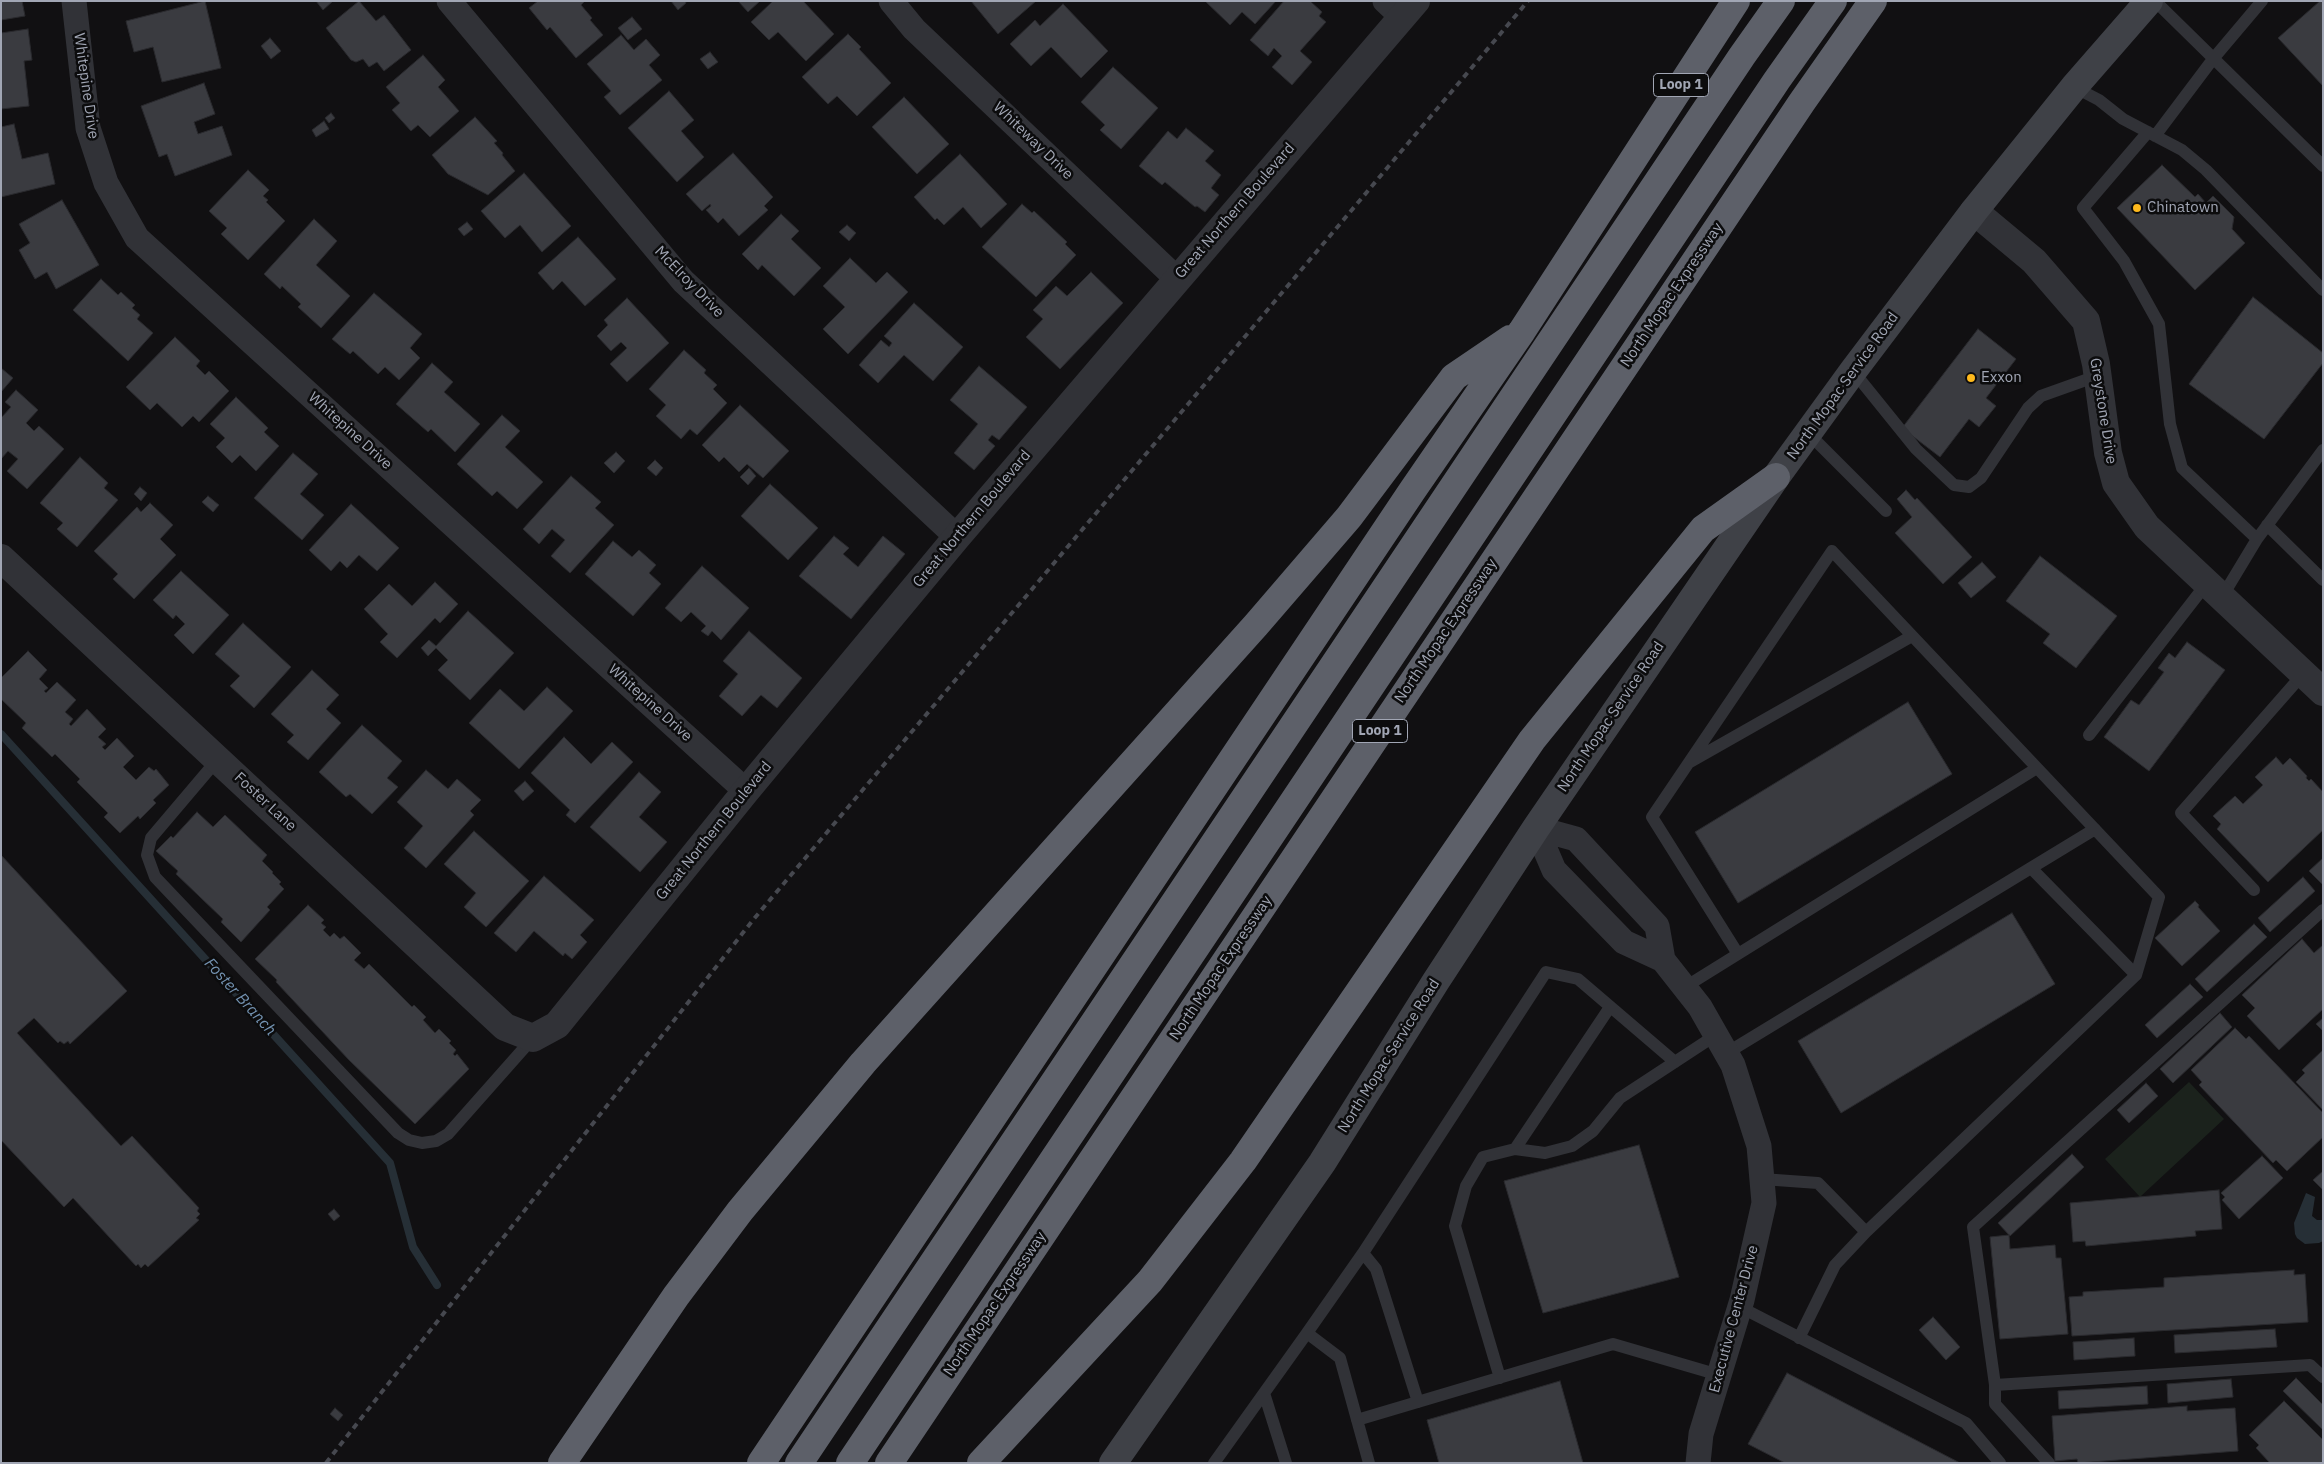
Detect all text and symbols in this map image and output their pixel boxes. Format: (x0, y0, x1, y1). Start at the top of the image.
street label: Whitepine Drive (70, 32, 102, 140)
road number: Loop 1 (1654, 74, 1708, 96)
street label: Whiteway Drive (989, 98, 1077, 184)
street label: Great Northern Boulevard (1171, 140, 1299, 282)
place label: Chinatown (2147, 199, 2219, 217)
marker: Chinatown (2131, 202, 2143, 214)
street label: North Mopac Expressway (1617, 219, 1727, 371)
street label: McElroy Drive (651, 243, 727, 321)
street label: North Mopac Service Road (1783, 309, 1903, 463)
street label: Greystone Drive (2086, 357, 2120, 465)
place label: Exxon (1981, 369, 2022, 387)
marker: Exxon (1965, 372, 1977, 384)
street label: Whitepine Drive (304, 389, 396, 473)
street label: Great Northern Boulevard (909, 447, 1035, 591)
street label: North Mopac Expressway (1391, 555, 1501, 707)
street label: North Mopac Service Road (1554, 638, 1668, 796)
street label: Whitepine Drive (604, 661, 696, 745)
road number: Loop 1 (1352, 719, 1408, 742)
street label: Great Northern Boulevard (652, 758, 776, 904)
street label: Foster Lane (230, 769, 300, 835)
street label: North Mopac Expressway (1166, 892, 1276, 1044)
water label: Foster Branch (200, 954, 280, 1040)
street label: North Mopac Service Road (1334, 976, 1444, 1136)
street label: North Mopac Expressway (940, 1228, 1050, 1380)
street label: Executive Center Drive (1706, 1243, 1762, 1395)

